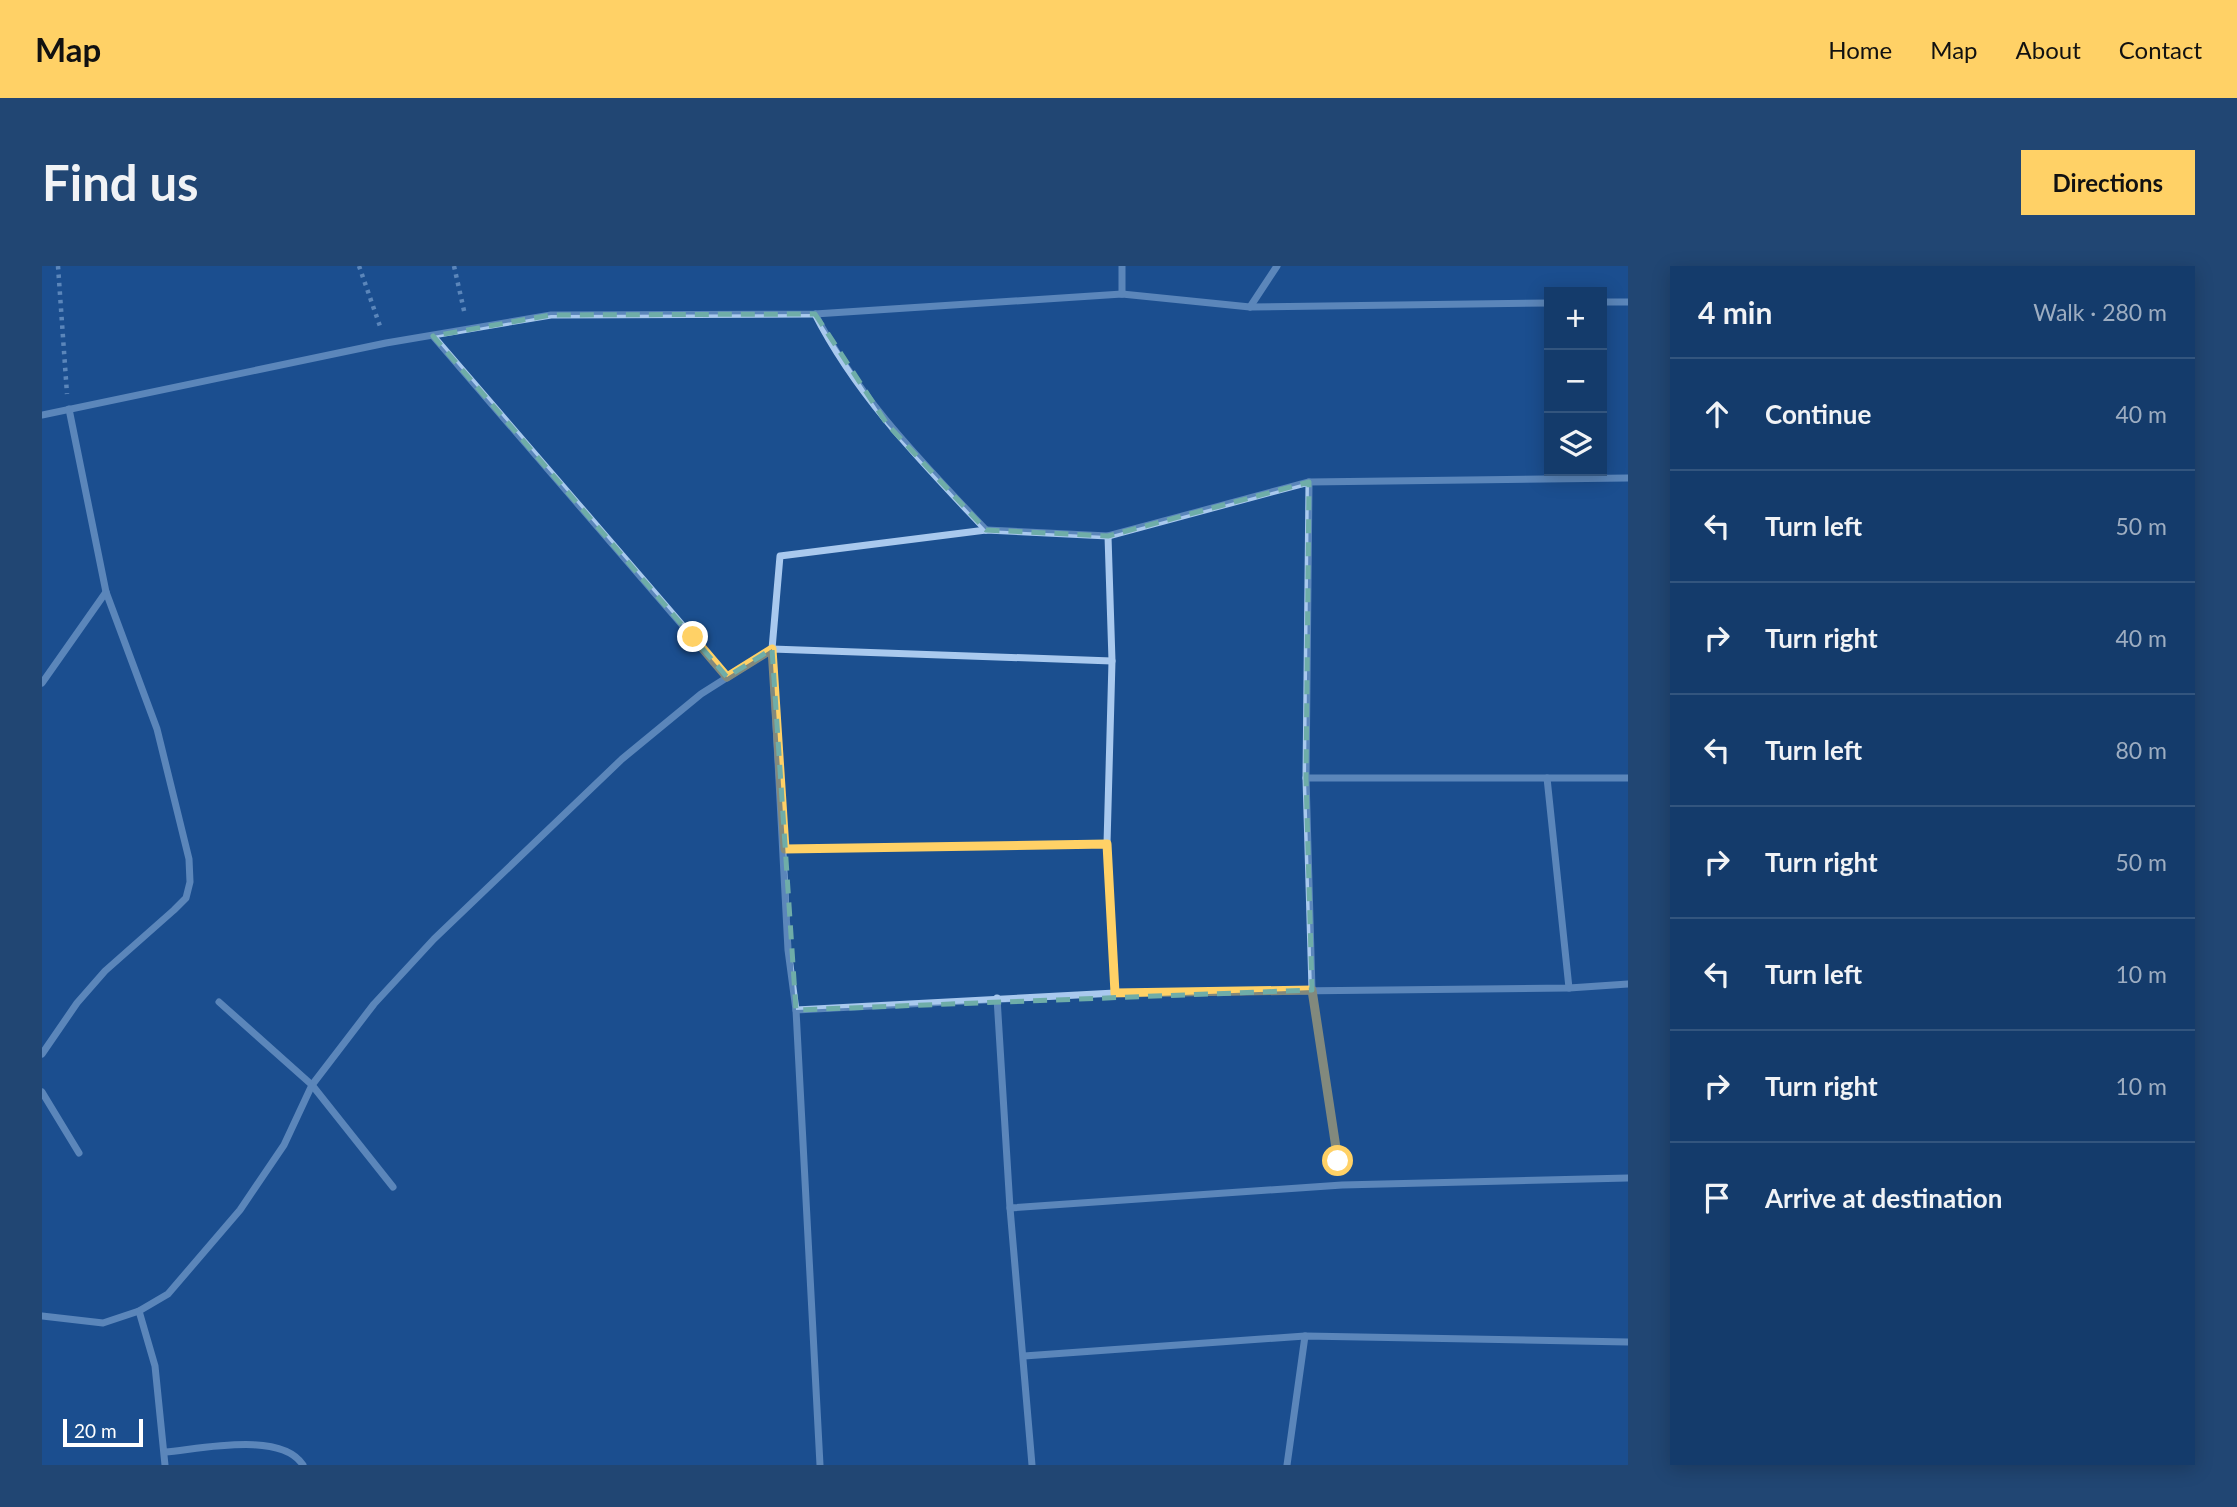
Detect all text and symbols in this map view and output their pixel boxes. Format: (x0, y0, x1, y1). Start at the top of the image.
text: Map (35, 29, 101, 69)
text: Home (1828, 35, 1892, 64)
text: Map (1930, 35, 1978, 64)
text: About (2016, 35, 2081, 64)
text: Contact (2119, 35, 2202, 64)
button: Directions (2021, 150, 2195, 215)
text: Find us (42, 153, 199, 211)
map controls (1544, 287, 1607, 476)
button: + (1544, 287, 1607, 350)
text: 4 min (1698, 294, 1772, 330)
text: Walk · 280 m (2033, 298, 2167, 326)
button: − (1544, 350, 1607, 413)
icon: ahead (1698, 395, 1736, 433)
text: Continue (1765, 398, 1871, 430)
text: 40 m (2116, 400, 2167, 428)
button: layers (1544, 413, 1607, 476)
icon: left (1698, 507, 1736, 545)
text: Turn left (1765, 510, 1862, 542)
text: 50 m (2116, 512, 2167, 540)
icon: right (1698, 619, 1736, 657)
route end (677, 621, 708, 652)
text: Turn right (1765, 622, 1878, 654)
text: 40 m (2116, 624, 2167, 652)
icon: left (1698, 731, 1736, 769)
text: Turn left (1765, 734, 1862, 766)
text: 80 m (2116, 736, 2167, 764)
icon: right (1698, 843, 1736, 881)
text: Turn right (1765, 846, 1878, 878)
text: 50 m (2116, 848, 2167, 876)
icon: left (1698, 955, 1736, 993)
text: Turn left (1765, 958, 1862, 990)
text: 10 m (2116, 960, 2167, 988)
icon: right (1698, 1067, 1736, 1105)
text: Turn right (1765, 1070, 1878, 1102)
text: 10 m (2116, 1072, 2167, 1100)
route start (1322, 1145, 1353, 1176)
icon: arrive (1698, 1179, 1736, 1217)
text: Arrive at destination (1765, 1182, 2002, 1214)
scale bar (63, 1416, 144, 1448)
text: 20 m (74, 1419, 117, 1442)

